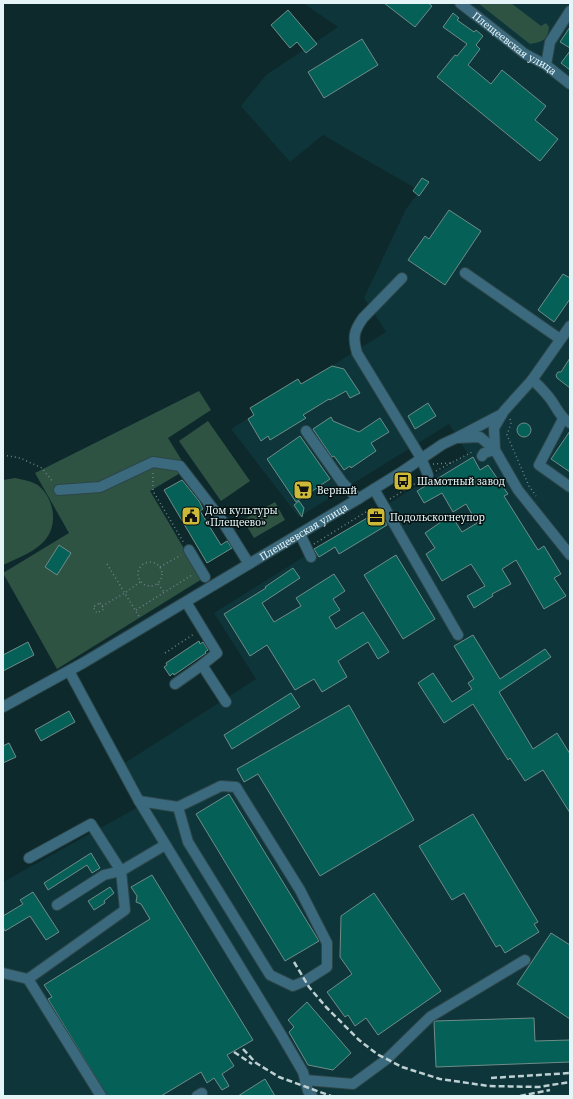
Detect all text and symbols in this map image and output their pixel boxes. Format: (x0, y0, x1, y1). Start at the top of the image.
street label: Плещеевская улица (470, 8, 560, 78)
bus stop icon: Шамотный завод (392, 470, 414, 492)
place label: Шамотный завод (417, 474, 505, 488)
supermarket icon: Верный (292, 479, 314, 501)
place label: Верный (317, 483, 357, 497)
street label: Плещеевская улица (257, 500, 351, 563)
place label: Дом культуры «Плещеево» (205, 503, 278, 529)
public building icon: Дом культуры «Плещеево» (180, 505, 202, 527)
office icon: Подольскогнеупор (365, 506, 387, 528)
place label: Подольскогнеупор (390, 510, 485, 524)

